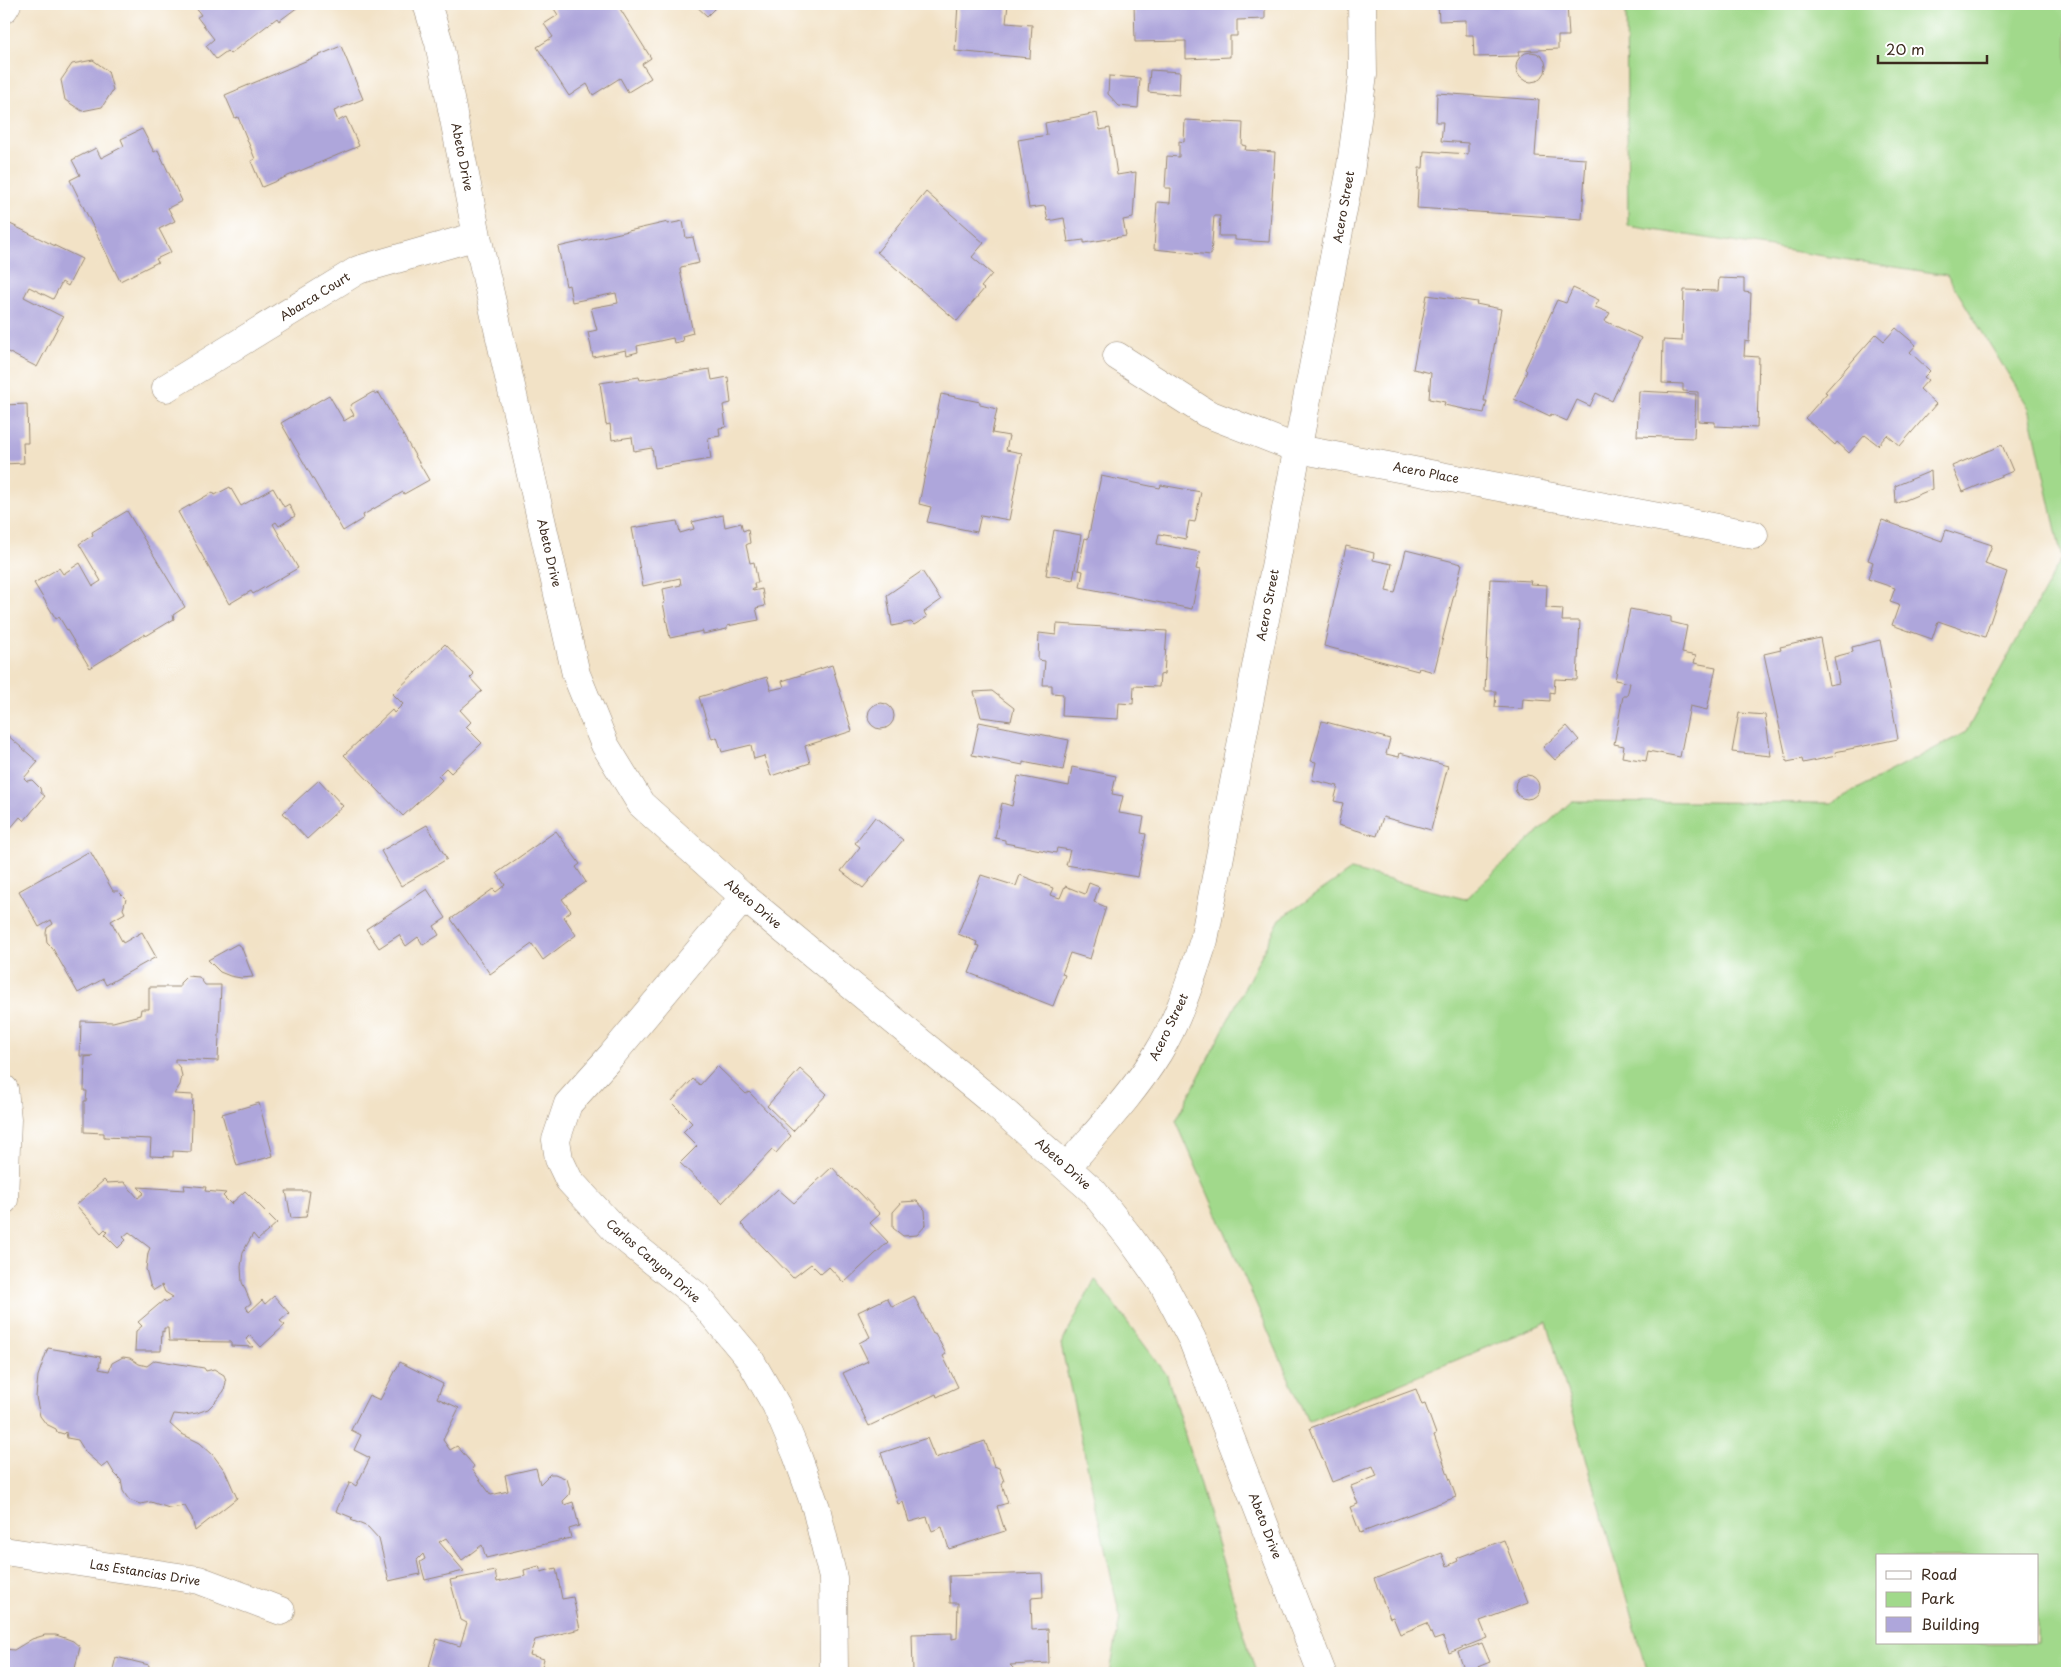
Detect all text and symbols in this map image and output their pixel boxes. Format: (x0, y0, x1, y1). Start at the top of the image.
scale bar (1878, 32, 1987, 64)
text: 20 m (1886, 37, 1925, 60)
street label: Abeto Drive (448, 121, 478, 193)
street label: Acero Street (1328, 169, 1358, 244)
street label: Abarca Court (276, 267, 353, 325)
street label: Acero Place (1392, 457, 1461, 487)
street label: Abeto Drive (533, 517, 567, 589)
street label: Acero Street (1251, 567, 1283, 642)
street label: Abeto Drive (721, 874, 786, 932)
street label: Acero Street (1144, 990, 1192, 1063)
street label: Abeto Drive (1032, 1133, 1095, 1193)
street label: Carlos Canyon Drive (603, 1214, 705, 1306)
street label: Abeto Drive (1245, 1490, 1287, 1561)
street label: Las Estancias Drive (89, 1554, 202, 1590)
legend (1876, 1554, 2038, 1644)
text: Road (1921, 1562, 1957, 1585)
text: Park (1921, 1586, 1955, 1609)
text: Building (1921, 1612, 1980, 1635)

